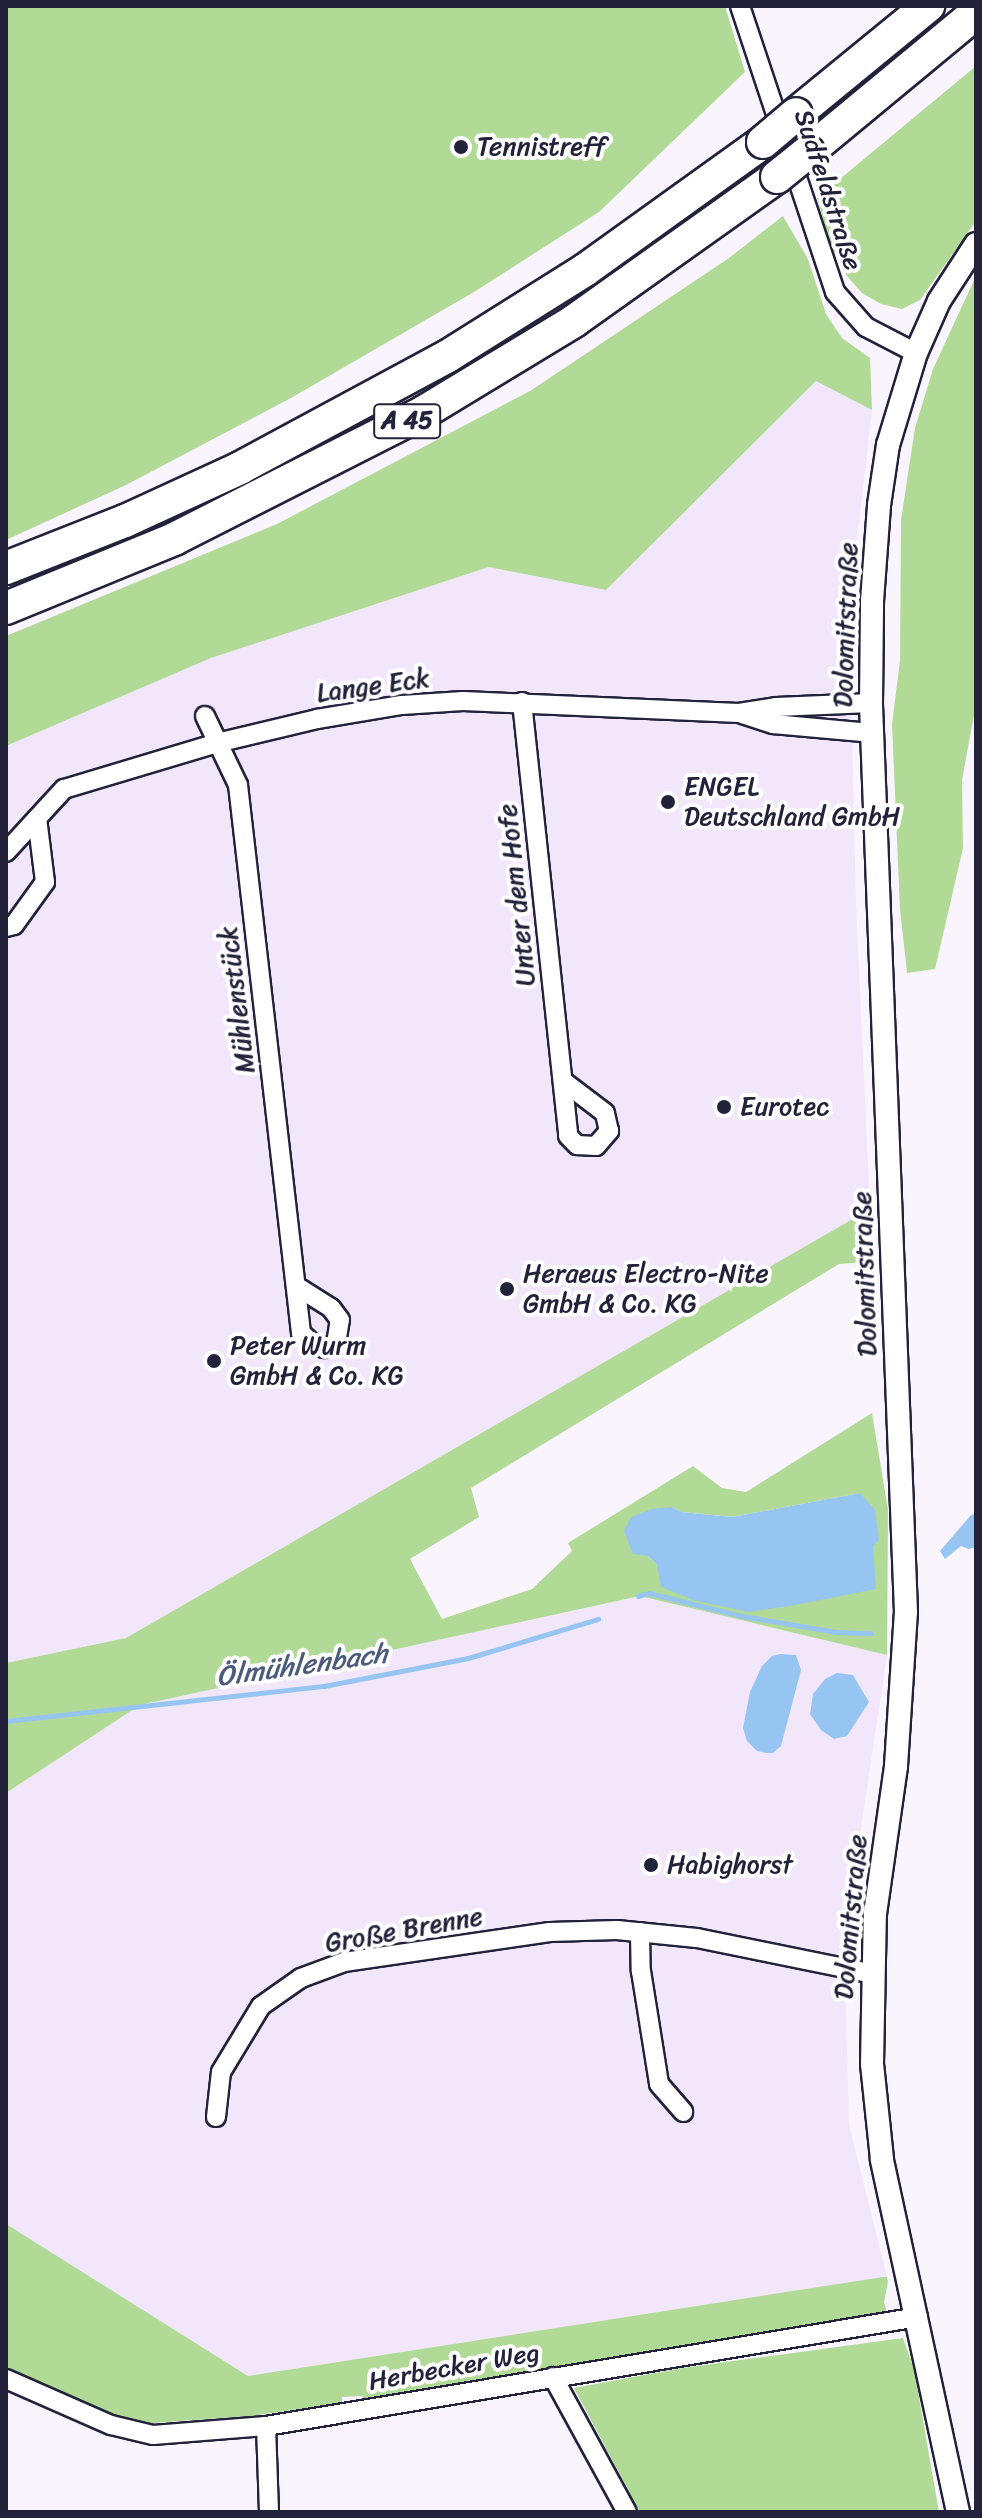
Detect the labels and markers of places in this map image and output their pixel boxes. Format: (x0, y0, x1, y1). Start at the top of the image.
place label: Tennistreff (477, 131, 606, 163)
marker: Tennistreff (452, 138, 470, 156)
place label: ENGEL Deutschland GmbH (684, 771, 900, 832)
marker: ENGEL Deutschland GmbH (659, 793, 677, 811)
place label: Eurotec (740, 1091, 829, 1123)
marker: Eurotec (715, 1098, 733, 1116)
place label: Heraeus Electro-Nite GmbH & Co. KG (523, 1258, 768, 1320)
marker: Heraeus Electro-Nite GmbH & Co. KG (498, 1280, 516, 1298)
place label: Peter Wurm GmbH & Co. KG (230, 1330, 405, 1392)
marker: Peter Wurm GmbH & Co. KG (205, 1352, 223, 1370)
place label: Habighorst (667, 1849, 793, 1881)
marker: Habighorst (642, 1856, 660, 1874)

